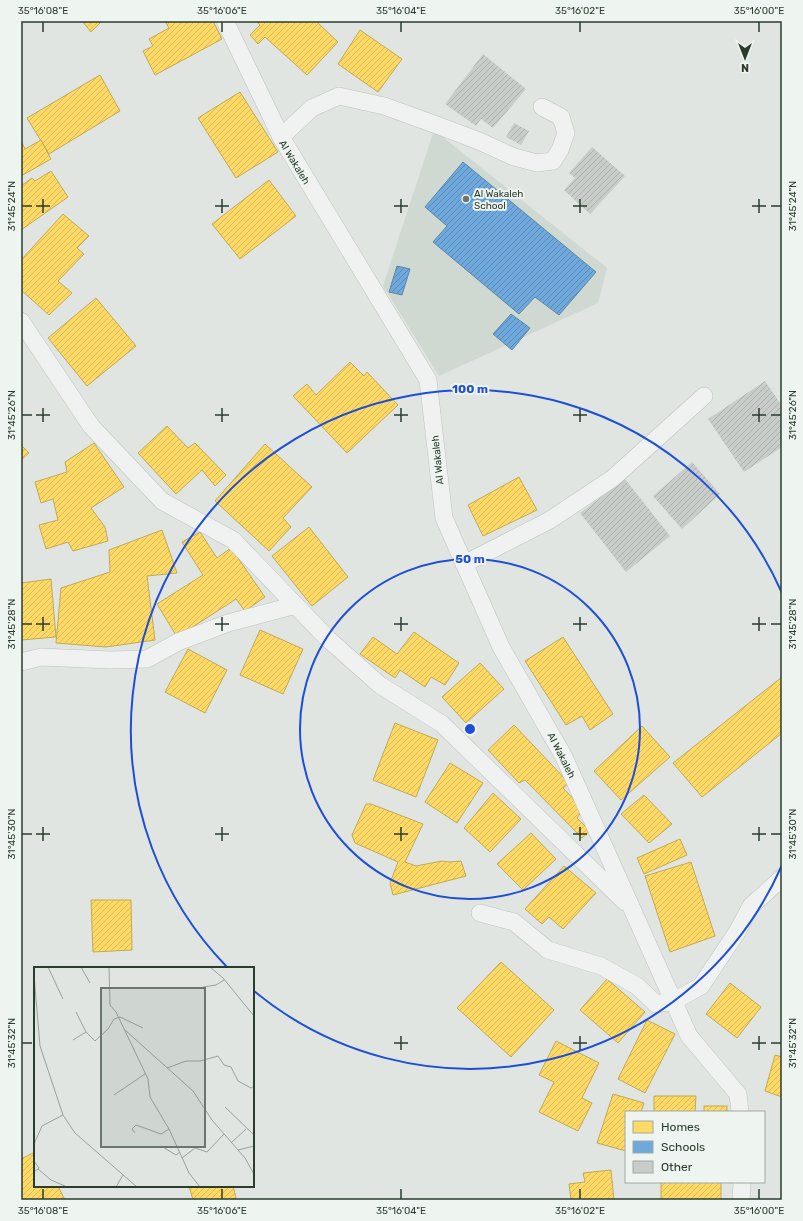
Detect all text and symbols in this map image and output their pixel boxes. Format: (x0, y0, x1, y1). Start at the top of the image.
text: 35°16'08"E (18, 5, 68, 17)
text: 35°16'06"E (197, 5, 247, 17)
text: 35°16'04"E (376, 5, 426, 17)
text: 35°16'02"E (555, 5, 605, 17)
text: 35°16'00"E (734, 5, 784, 17)
north arrow (725, 38, 765, 78)
text: N (741, 61, 749, 74)
street label: Al Wakaleh (276, 138, 312, 187)
text: 31°45'24"N (6, 181, 18, 231)
text: 31°45'24"N (787, 181, 799, 231)
place label: Al Wakaleh School (474, 188, 523, 212)
marker: Al Wakaleh School (461, 194, 471, 204)
text: 100 m (452, 382, 488, 396)
text: 31°45'26"N (6, 390, 18, 440)
text: 31°45'26"N (787, 390, 799, 440)
street label: Al Wakaleh (429, 435, 447, 485)
text: 50 m (455, 552, 485, 566)
text: 31°45'28"N (6, 599, 18, 649)
text: 31°45'28"N (787, 599, 799, 649)
centre of rings (463, 722, 477, 736)
street label: Al Wakaleh (545, 731, 578, 780)
text: 31°45'30"N (6, 808, 18, 859)
text: 31°45'30"N (787, 808, 799, 859)
inset map (34, 967, 254, 1187)
text: 31°45'32"N (6, 1018, 18, 1068)
text: 31°45'32"N (787, 1018, 799, 1068)
legend (625, 1111, 765, 1183)
text: Homes (661, 1120, 700, 1134)
text: Schools (661, 1140, 705, 1154)
text: Other (661, 1160, 693, 1174)
text: 35°16'08"E (18, 1205, 68, 1217)
text: 35°16'06"E (197, 1205, 247, 1217)
text: 35°16'04"E (376, 1205, 426, 1217)
text: 35°16'02"E (555, 1205, 605, 1217)
text: 35°16'00"E (734, 1205, 784, 1217)

